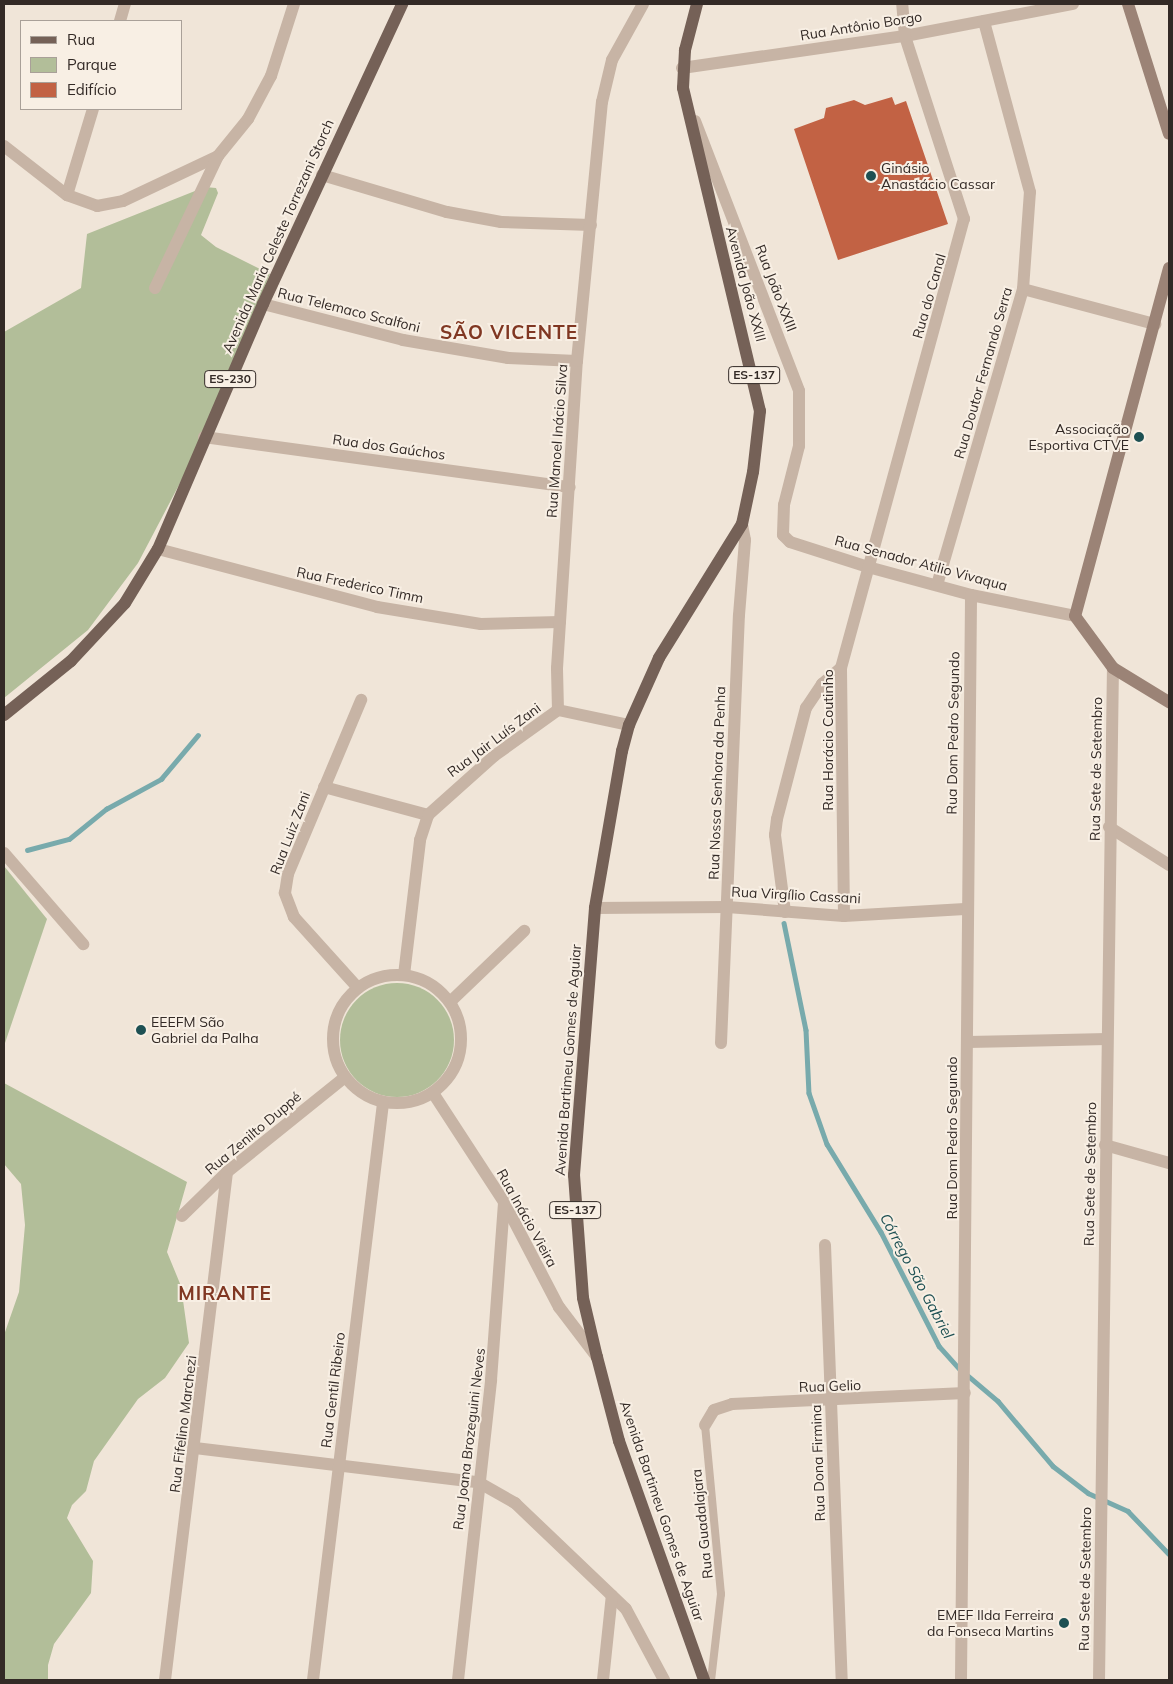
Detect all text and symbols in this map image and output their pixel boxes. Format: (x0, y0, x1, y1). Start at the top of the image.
street label: Rua Antônio Borgo (799, 8, 923, 44)
legend (20, 20, 182, 110)
text: Rua (67, 30, 95, 49)
text: Parque (67, 55, 117, 74)
text: Edifício (67, 80, 117, 99)
street label: Avenida Maria Celeste Torrezani Storch (219, 117, 337, 355)
place label: Ginásio Anastácio Cassar (881, 160, 995, 192)
marker: Ginásio Anastácio Cassar (865, 170, 877, 182)
street label: Avenida João XXIII (723, 225, 769, 343)
street label: Rua João XXIII (752, 242, 800, 334)
street label: Rua do Canal (909, 252, 949, 340)
street label: Rua Telemaco Scalfoni (276, 284, 422, 336)
street label: Rua Doutor Fernando Serra (950, 285, 1016, 461)
district label: SÃO VICENTE (439, 322, 579, 344)
street label: Rua Manoel Inácio Silva (543, 363, 571, 519)
road number: ES-137 (728, 366, 780, 384)
road number: ES-230 (204, 369, 256, 388)
place label: Associação Esportiva CTVE (1028, 421, 1129, 454)
street label: Rua dos Gaúchos (332, 431, 446, 463)
marker: Associação Esportiva CTVE (1133, 431, 1145, 443)
street label: Rua Senador Atilio Vivaqua (833, 532, 1009, 594)
street label: Rua Frederico Timm (295, 563, 425, 607)
street label: Rua Dom Pedro Segundo (943, 651, 963, 815)
street label: Rua Horácio Coutinho (820, 669, 836, 811)
street label: Rua Nossa Senhora da Penha (705, 686, 729, 880)
street label: Rua Sete de Setembro (1086, 697, 1106, 841)
street label: Rua Jair Luís Zani (444, 699, 544, 781)
street label: Rua Luiz Zani (266, 789, 314, 877)
street label: Rua Virgílio Cassani (731, 883, 861, 907)
street label: Avenida Bartimeu Gomes de Aguiar (552, 944, 584, 1176)
place label: EEEFM São Gabriel da Palha (151, 1014, 259, 1046)
marker: EEEFM São Gabriel da Palha (135, 1024, 147, 1036)
street label: Rua Dom Pedro Segundo (944, 1056, 960, 1220)
street label: Rua Zenilto Duppé (202, 1088, 304, 1178)
street label: Rua Sete de Setembro (1080, 1102, 1100, 1246)
street label: Rua Inácio Vieira (493, 1166, 561, 1270)
road number: ES-137 (549, 1200, 601, 1220)
water label: Córrego São Gabriel (876, 1210, 958, 1342)
district label: MIRANTE (177, 1283, 273, 1305)
street label: Rua Gentil Ribeiro (318, 1331, 348, 1449)
street label: Rua Joana Brozeguini Neves (450, 1347, 488, 1531)
street label: Rua Fifelino Marchezi (166, 1354, 200, 1494)
street label: Rua Gelio (799, 1377, 861, 1395)
street label: Avenida Bartimeu Gomes de Aguiar (616, 1399, 708, 1623)
street label: Rua Dona Firmina (808, 1404, 828, 1522)
street label: Rua Guadalajara (688, 1468, 716, 1580)
street label: Rua Sete de Setembro (1075, 1507, 1095, 1651)
place label: EMEF Ilda Ferreira da Fonseca Martins (927, 1607, 1054, 1640)
marker: EMEF Ilda Ferreira da Fonseca Martins (1058, 1617, 1070, 1629)

